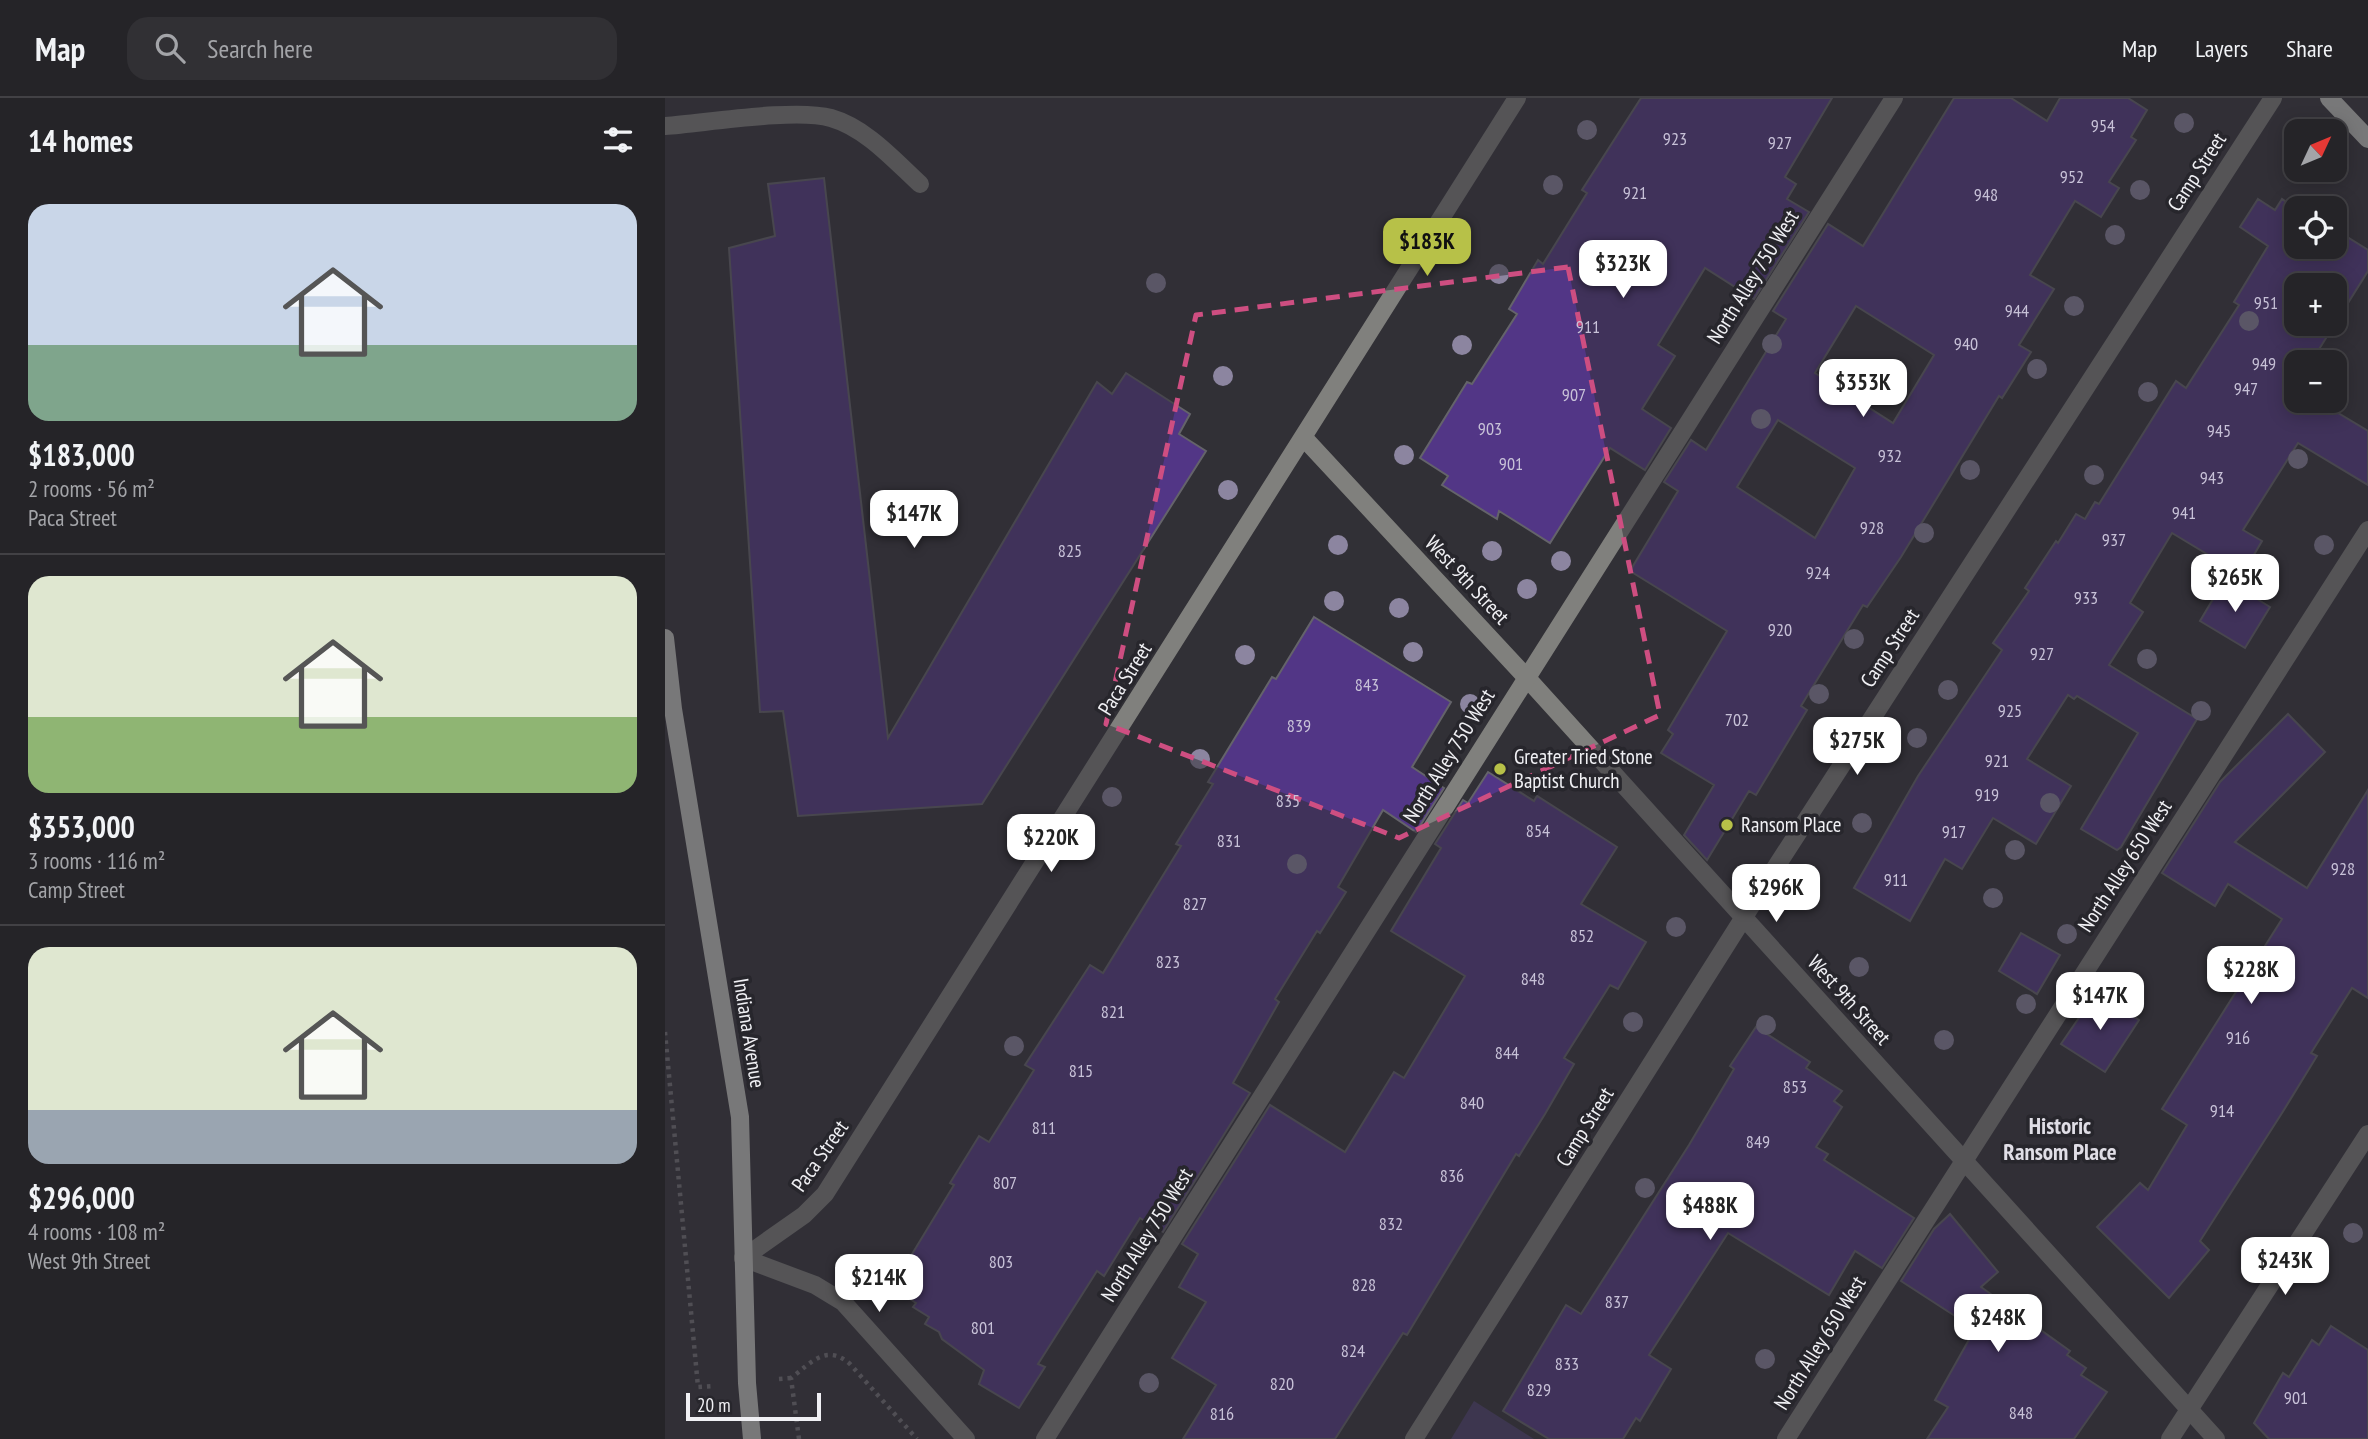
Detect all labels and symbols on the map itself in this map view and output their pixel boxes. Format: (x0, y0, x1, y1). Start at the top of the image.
house number: 954 (2091, 114, 2115, 137)
north arrow (2284, 119, 2347, 182)
house number: 923 (1663, 127, 1687, 150)
street label: Camp Street (2161, 127, 2232, 216)
house number: 927 (1768, 131, 1792, 154)
house number: 952 (2060, 165, 2084, 188)
house number: 921 (1623, 181, 1647, 204)
house number: 948 (1974, 183, 1998, 206)
street label: North Alley 750 West (1701, 205, 1805, 349)
pin: $183K (1378, 218, 1476, 278)
pin: $323K (1574, 240, 1672, 300)
house number: 951 (2254, 291, 2278, 314)
house number: 944 (2005, 299, 2029, 322)
house number: 911 (1576, 315, 1600, 338)
house number: 940 (1954, 332, 1978, 355)
house number: 949 (2252, 352, 2276, 375)
pin: $353K (1814, 360, 1912, 419)
house number: 947 (2234, 377, 2258, 400)
house number: 907 (1562, 383, 1586, 406)
house number: 903 (1478, 417, 1502, 440)
house number: 945 (2207, 419, 2231, 442)
house number: 932 (1878, 444, 1902, 467)
house number: 901 (1499, 452, 1523, 475)
house number: 943 (2200, 466, 2224, 489)
pin: $147K (865, 490, 963, 550)
house number: 941 (2172, 501, 2196, 524)
house number: 928 (1860, 516, 1884, 539)
house number: 937 (2102, 528, 2126, 551)
street label: West 9th Street (1419, 530, 1515, 630)
house number: 825 (1058, 539, 1082, 562)
pin: $265K (2186, 554, 2284, 614)
house number: 924 (1806, 561, 1830, 584)
house number: 933 (2074, 586, 2098, 609)
street label: Camp Street (1854, 603, 1925, 692)
house number: 920 (1768, 618, 1792, 641)
street label: Paca Street (1092, 637, 1158, 720)
house number: 927 (2030, 642, 2054, 665)
house number: 843 (1355, 673, 1379, 696)
street label: North Alley 750 West (1397, 684, 1501, 828)
house number: 925 (1998, 699, 2022, 722)
house number: 702 (1725, 708, 1749, 731)
house number: 839 (1287, 714, 1311, 737)
pin: $275K (1808, 718, 1906, 777)
place label: Greater Tried Stone Baptist Church (1514, 743, 1653, 794)
house number: 921 (1985, 749, 2009, 772)
marker: Greater Tried Stone Baptist Church (1492, 761, 1508, 777)
house number: 919 (1975, 783, 1999, 806)
house number: 835 (1276, 789, 1300, 812)
street label: North Alley 650 West (2072, 794, 2178, 937)
place label: Ransom Place (1741, 811, 1842, 838)
pin: $220K (1002, 814, 1100, 874)
marker: Ransom Place (1719, 817, 1735, 833)
house number: 854 (1526, 819, 1550, 842)
house number: 917 (1942, 820, 1966, 843)
house number: 831 (1217, 829, 1241, 852)
house number: 928 (2331, 857, 2355, 880)
pin: $296K (1727, 864, 1825, 924)
house number: 911 (1884, 868, 1908, 891)
house number: 827 (1183, 892, 1207, 915)
house number: 852 (1570, 924, 1594, 947)
pin: $228K (2202, 946, 2300, 1006)
street label: West 9th Street (1802, 949, 1897, 1050)
house number: 823 (1156, 950, 1180, 973)
house number: 848 (1521, 967, 1545, 990)
pin: $147K (2051, 972, 2149, 1032)
street label: Indiana Avenue (727, 976, 771, 1090)
house number: 821 (1101, 1000, 1125, 1023)
house number: 916 (2226, 1026, 2250, 1049)
house number: 844 (1495, 1041, 1519, 1064)
house number: 815 (1069, 1059, 1093, 1082)
house number: 853 (1783, 1075, 1807, 1098)
street label: Camp Street (1550, 1082, 1620, 1171)
house number: 840 (1460, 1091, 1484, 1114)
house number: 914 (2210, 1099, 2234, 1122)
district label: Historic Ransom Place (2003, 1111, 2117, 1166)
street label: Paca Street (785, 1115, 854, 1197)
house number: 811 (1032, 1116, 1056, 1139)
house number: 849 (1746, 1130, 1770, 1153)
street label: North Alley 750 West (1095, 1163, 1199, 1307)
house number: 836 (1440, 1164, 1464, 1187)
house number: 807 (993, 1171, 1017, 1194)
pin: $488K (1661, 1182, 1759, 1242)
house number: 832 (1379, 1212, 1403, 1235)
pin: $243K (2236, 1238, 2334, 1297)
house number: 803 (989, 1250, 1013, 1273)
pin: $214K (830, 1254, 928, 1314)
street label: North Alley 650 West (1768, 1271, 1872, 1415)
house number: 828 (1352, 1273, 1376, 1296)
house number: 837 (1605, 1290, 1629, 1313)
pin: $248K (1949, 1294, 2047, 1354)
house number: 801 (971, 1316, 995, 1339)
house number: 824 (1341, 1339, 1365, 1362)
house number: 833 (1555, 1352, 1579, 1375)
house number: 820 (1270, 1372, 1294, 1395)
house number: 829 (1527, 1378, 1551, 1401)
house number: 901 (2284, 1386, 2308, 1409)
scale bar (686, 1390, 821, 1422)
house number: 848 (2009, 1401, 2033, 1424)
house number: 816 (1210, 1402, 1234, 1425)

